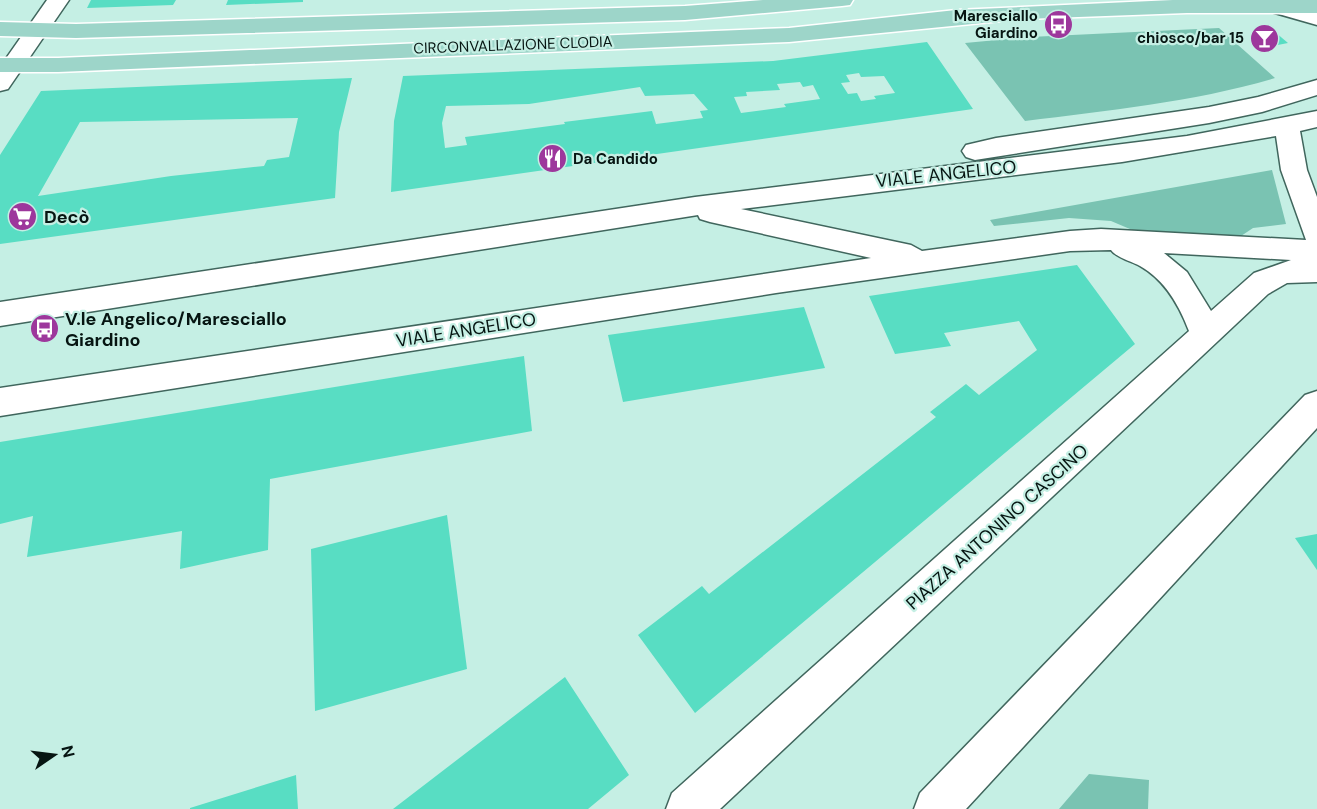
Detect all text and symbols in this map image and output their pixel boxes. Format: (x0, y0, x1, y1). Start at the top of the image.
place label: Maresciallo Giardino (954, 6, 1038, 43)
bus stop icon: Maresciallo Giardino (1043, 9, 1075, 41)
bar icon: chiosco/bar 15 (1249, 22, 1281, 54)
place label: chiosco/bar 15 (1137, 28, 1244, 48)
street label: CIRCONVALLAZIONE CLODIA (413, 32, 613, 58)
restaurant icon: Da Candido (536, 143, 568, 175)
place label: Da Candido (573, 149, 658, 169)
street label: VIALE ANGELICO (874, 155, 1018, 193)
supermarket icon: Decò (7, 201, 39, 233)
place label: Decò (44, 205, 89, 229)
place label: V.le Angelico/Maresciallo Giardino (65, 307, 287, 352)
street label: VIALE ANGELICO (394, 307, 538, 353)
bus stop icon: V.le Angelico/Maresciallo Giardino (28, 313, 60, 345)
street label: PIAZZA ANTONINO CASCINO (901, 439, 1093, 615)
north arrow (24, 725, 84, 785)
text: N (56, 743, 80, 760)

